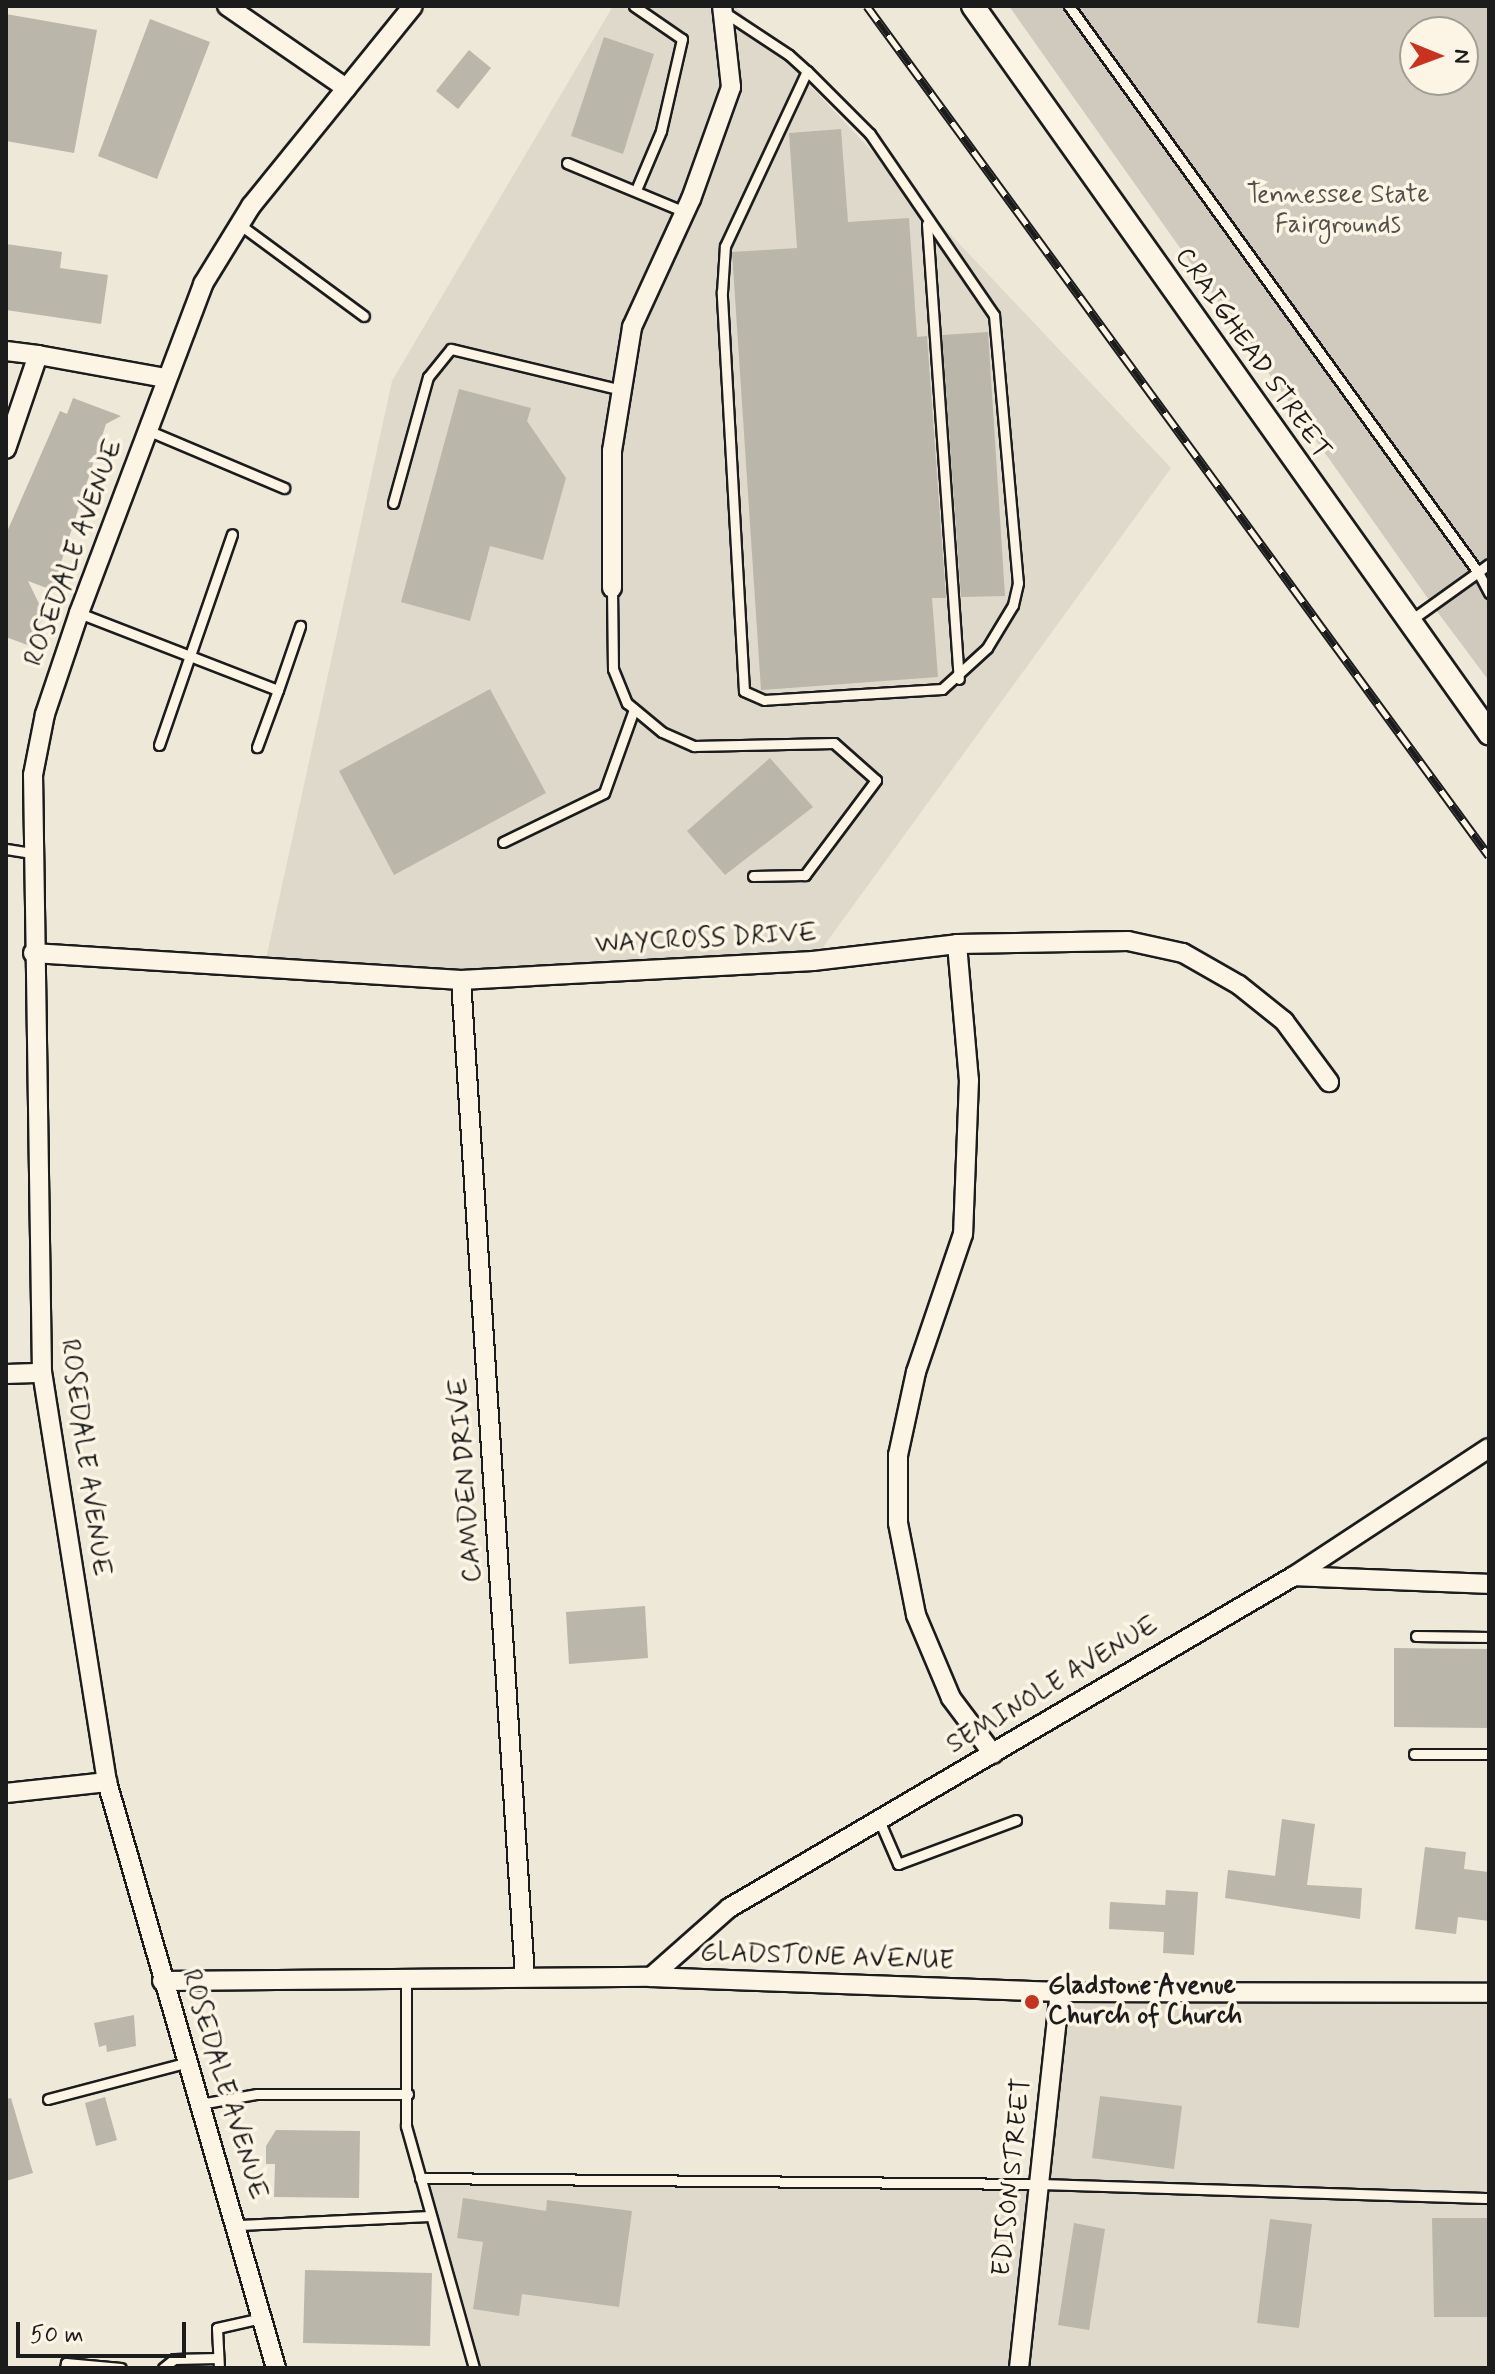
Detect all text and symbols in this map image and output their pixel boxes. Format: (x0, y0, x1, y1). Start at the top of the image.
north arrow (1399, 16, 1479, 96)
text: N (1447, 49, 1475, 64)
park label: Tennessee State Fairgrounds (1246, 180, 1430, 242)
street label: CRAIGHEAD STREET (1166, 241, 1338, 467)
street label: ROSEDALE AVENUE (19, 435, 131, 671)
street label: WAYCROSS DRIVE (594, 919, 818, 961)
street label: ROSEDALE AVENUE (52, 1338, 116, 1578)
street label: CAMDEN DRIVE (444, 1376, 490, 1584)
street label: SEMINOLE AVENUE (942, 1611, 1164, 1761)
street label: GLADSTONE AVENUE (700, 1938, 954, 1978)
street label: ROSEDALE AVENUE (173, 1966, 273, 2204)
place label: Gladstone Avenue Church of Church (1048, 1971, 1249, 2032)
marker: Gladstone Avenue Church of Church (1023, 1993, 1041, 2011)
street label: EDISON STREET (987, 2076, 1039, 2278)
scale bar (20, 2306, 190, 2356)
text: 50 m (30, 2320, 84, 2351)

